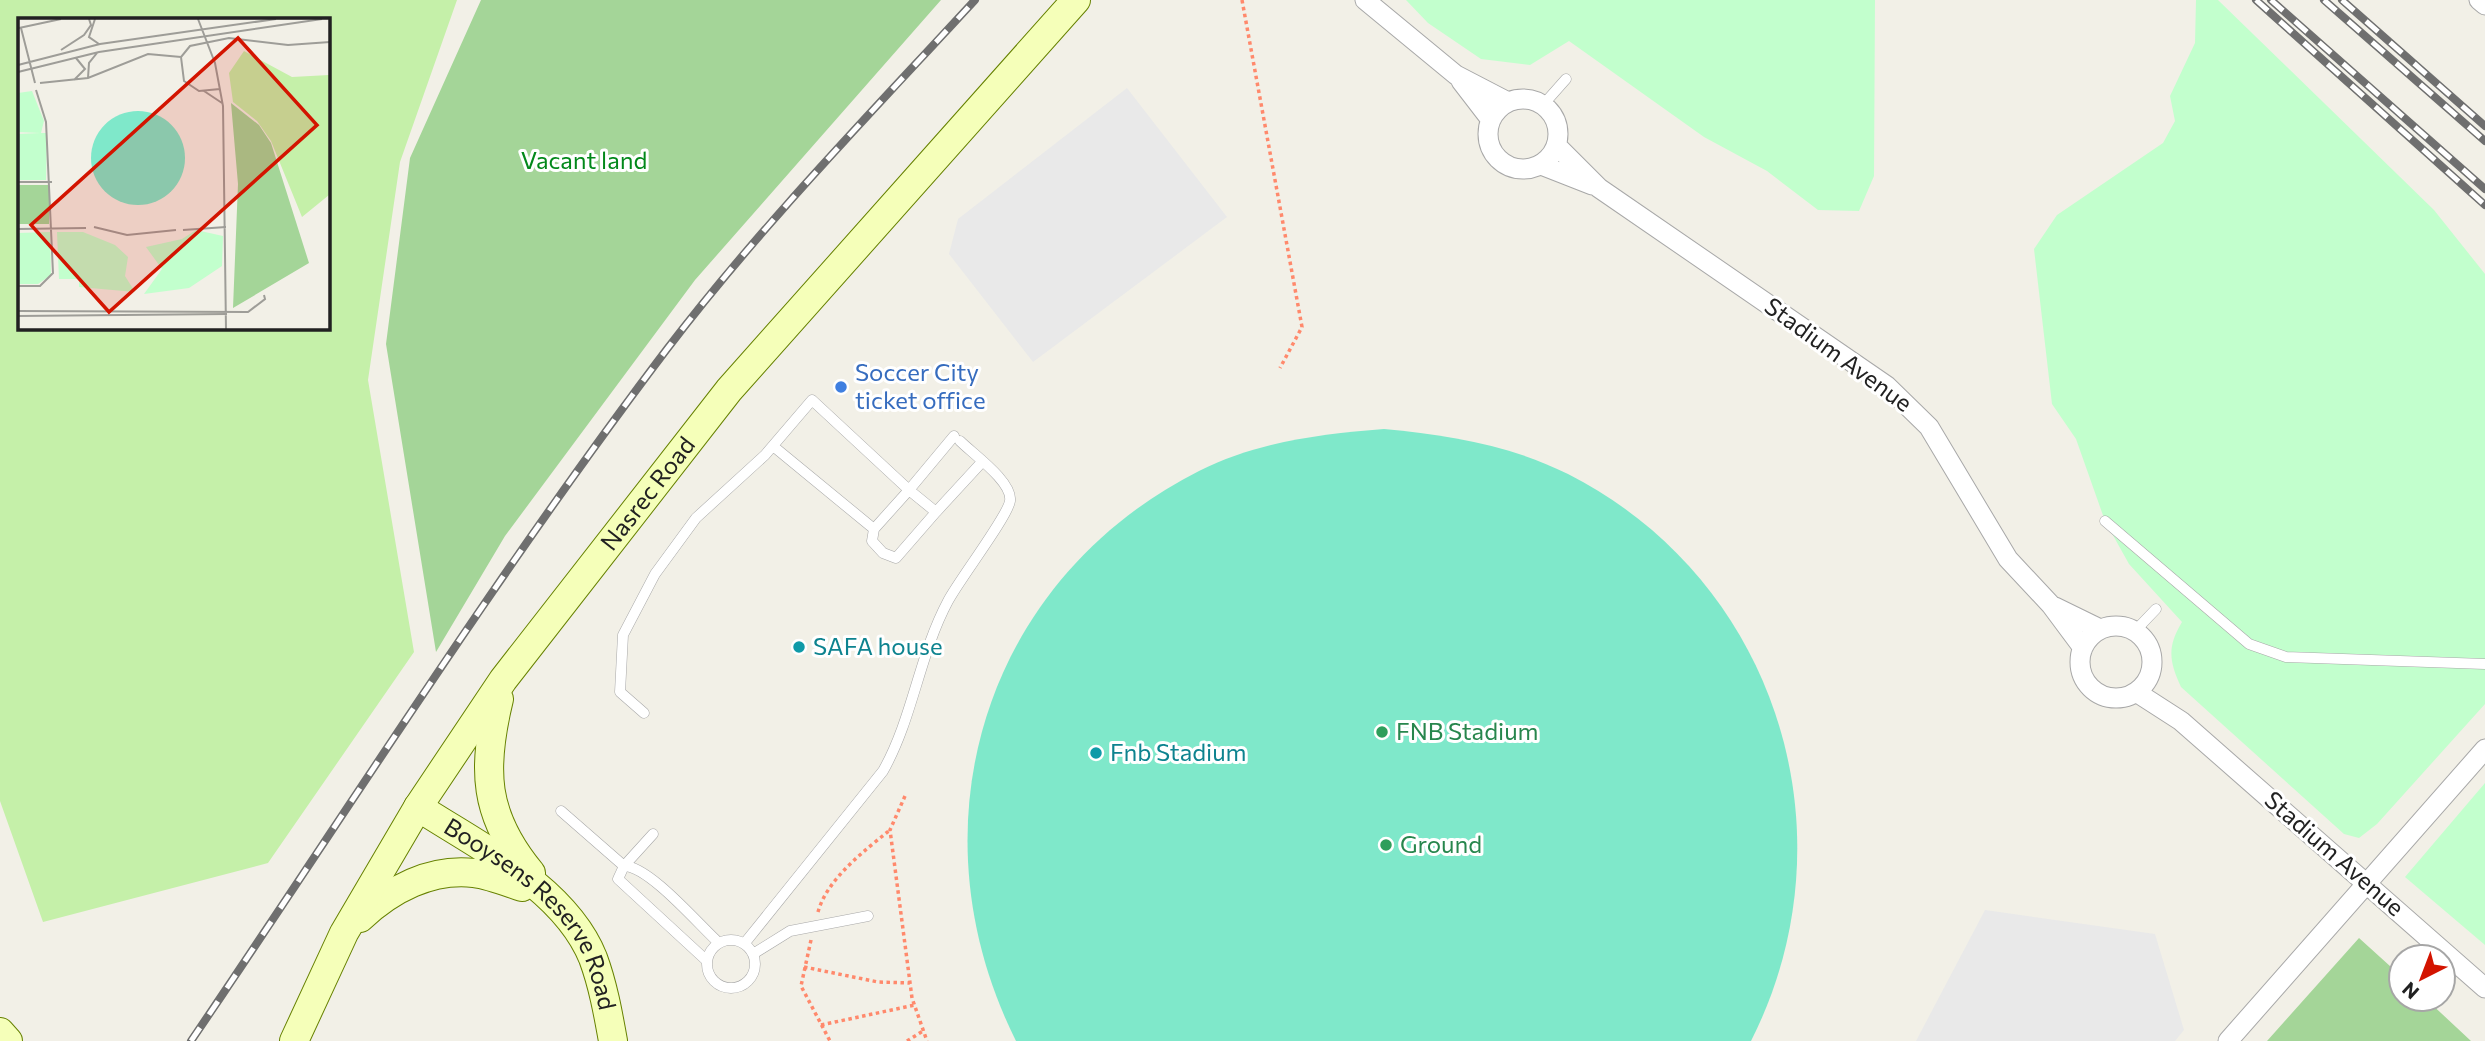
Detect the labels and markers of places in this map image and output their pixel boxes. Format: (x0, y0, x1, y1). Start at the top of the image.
place label: Soccer City ticket office (855, 357, 986, 414)
marker: Soccer City ticket office (833, 379, 849, 395)
place label: SAFA house (813, 631, 943, 660)
marker: SAFA house (791, 639, 807, 655)
place label: FNB Stadium (1396, 716, 1539, 745)
marker: FNB Stadium (1374, 724, 1390, 740)
place label: Fnb Stadium (1110, 737, 1247, 766)
marker: Fnb Stadium (1088, 745, 1104, 761)
place label: Ground (1400, 829, 1482, 858)
marker: Ground (1378, 837, 1394, 853)

